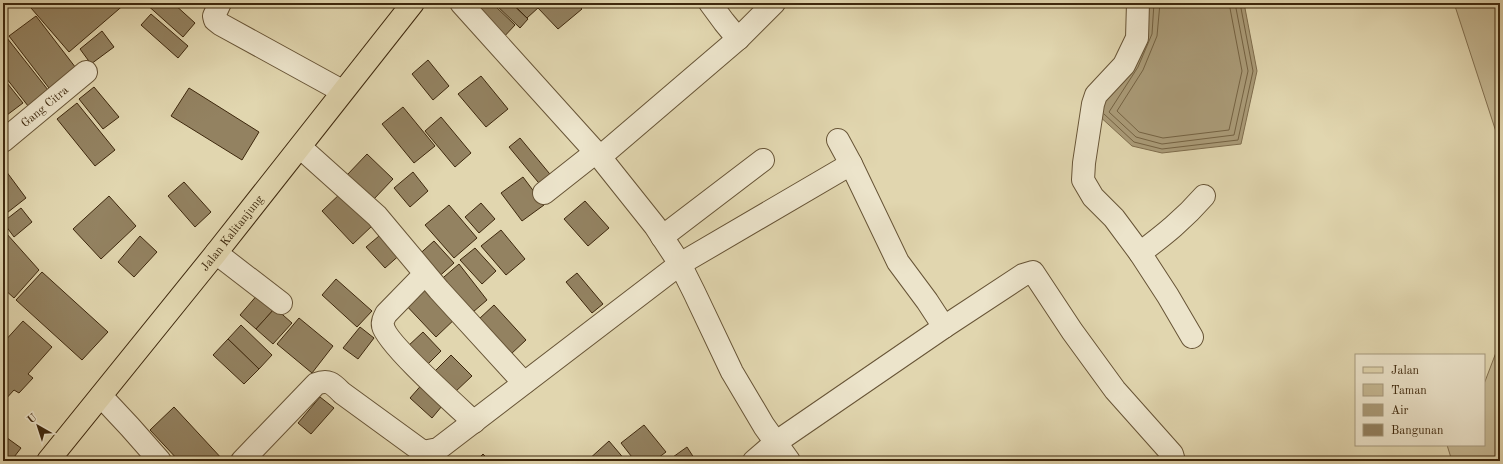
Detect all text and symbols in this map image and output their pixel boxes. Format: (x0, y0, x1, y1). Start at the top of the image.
street label: Gang Citra (19, 84, 71, 130)
street label: Jalan Kalitanjung (199, 193, 266, 274)
legend (1355, 354, 1485, 446)
text: Jalan (1391, 365, 1420, 377)
text: Taman (1391, 385, 1427, 397)
text: Air (1391, 405, 1408, 417)
north arrow (18, 406, 58, 446)
text: U (26, 412, 40, 426)
text: Bangunan (1391, 425, 1444, 437)

